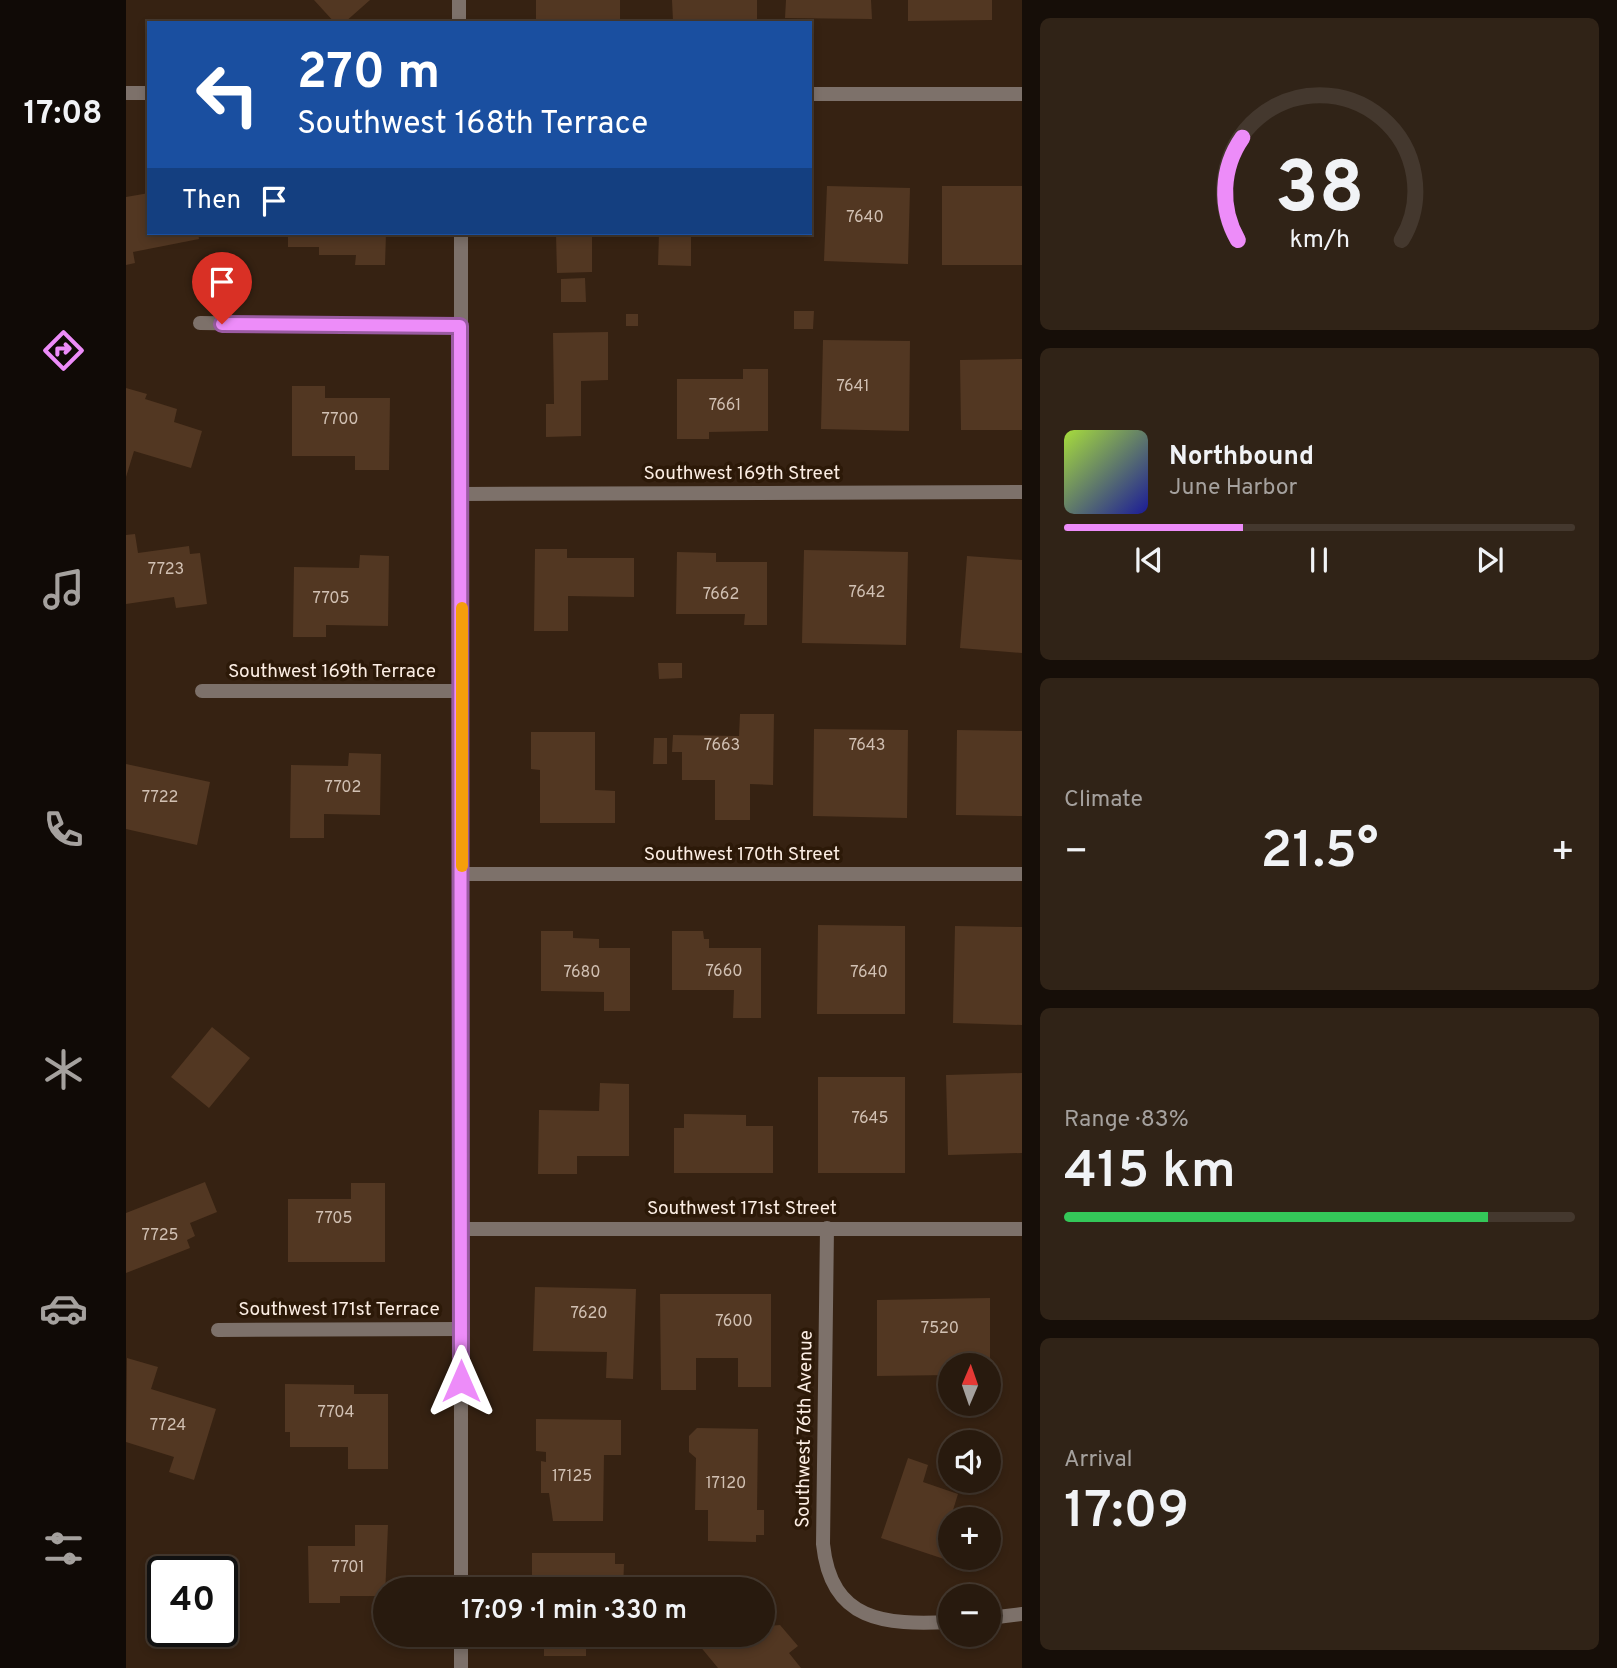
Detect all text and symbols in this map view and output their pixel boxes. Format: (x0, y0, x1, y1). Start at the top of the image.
text: 270 m (297, 44, 440, 106)
icon: left (182, 49, 273, 140)
text: 17:08 (24, 95, 102, 135)
text: Southwest 168th Terrace (297, 105, 648, 145)
text: 38 (1275, 146, 1364, 238)
icon: arrive (255, 182, 293, 220)
text: Then (182, 185, 241, 218)
house number: 7640 (846, 208, 884, 228)
text: km/h (1289, 225, 1350, 257)
pin (192, 252, 252, 324)
icon: arrive (203, 263, 241, 301)
icon: directions (39, 326, 88, 375)
house number: 7641 (836, 377, 870, 397)
house number: 7661 (709, 396, 741, 416)
house number: 7700 (321, 410, 359, 430)
text: Northbound (1169, 441, 1314, 474)
street label: Southwest 169th Street (644, 462, 840, 486)
text: June Harbor (1169, 474, 1297, 503)
icon: previous (1130, 541, 1168, 579)
icon: pause (1300, 541, 1338, 579)
icon: next (1471, 541, 1509, 579)
house number: 7723 (148, 560, 184, 580)
icon: music (39, 565, 88, 614)
house number: 7642 (849, 583, 885, 603)
house number: 7662 (703, 585, 739, 605)
house number: 7705 (313, 589, 350, 609)
street label: Southwest 169th Terrace (228, 660, 436, 684)
house number: 7663 (704, 736, 740, 756)
house number: 7643 (849, 736, 885, 756)
house number: 7702 (325, 778, 361, 798)
text: Climate (1064, 786, 1143, 815)
house number: 7722 (142, 788, 178, 808)
icon: phone (39, 805, 88, 854)
text: 21.5° (1261, 820, 1378, 886)
text: − (1064, 829, 1089, 878)
text: + (1550, 829, 1575, 878)
street label: Southwest 170th Street (644, 843, 840, 867)
house number: 7660 (706, 962, 742, 982)
house number: 7680 (564, 963, 601, 983)
house number: 7640 (850, 963, 888, 983)
icon: climate (39, 1045, 88, 1094)
text: Range · 83% (1064, 1106, 1189, 1135)
house number: 7645 (852, 1109, 888, 1129)
text: 415 km (1064, 1140, 1236, 1206)
street label: Southwest 171st Street (647, 1197, 837, 1221)
house number: 7705 (316, 1209, 353, 1229)
house number: 7725 (142, 1226, 178, 1246)
icon: car (39, 1284, 88, 1333)
street label: Southwest 171st Terrace (238, 1298, 440, 1322)
house number: 7620 (570, 1304, 608, 1324)
house number: 7600 (715, 1312, 753, 1332)
house number: 7520 (921, 1319, 959, 1339)
street label: Southwest 76th Avenue (791, 1330, 819, 1528)
position arrow (424, 1344, 498, 1418)
north arrow (938, 1353, 1001, 1416)
map controls (938, 1353, 1001, 1647)
house number: 7704 (318, 1403, 355, 1423)
house number: 7724 (150, 1416, 186, 1436)
button: sound (938, 1430, 1001, 1493)
text: Arrival (1064, 1446, 1133, 1475)
house number: 17125 (552, 1467, 592, 1487)
house number: 17120 (706, 1474, 746, 1494)
text: 17:09 (1064, 1480, 1189, 1546)
button: + (938, 1507, 1001, 1570)
icon: filters (39, 1524, 88, 1573)
speed limit sign: 40 (147, 1556, 238, 1647)
house number: 7701 (331, 1558, 365, 1578)
button: − (938, 1584, 1001, 1647)
text: 17:09 · 1 min · 330 m (461, 1595, 687, 1628)

